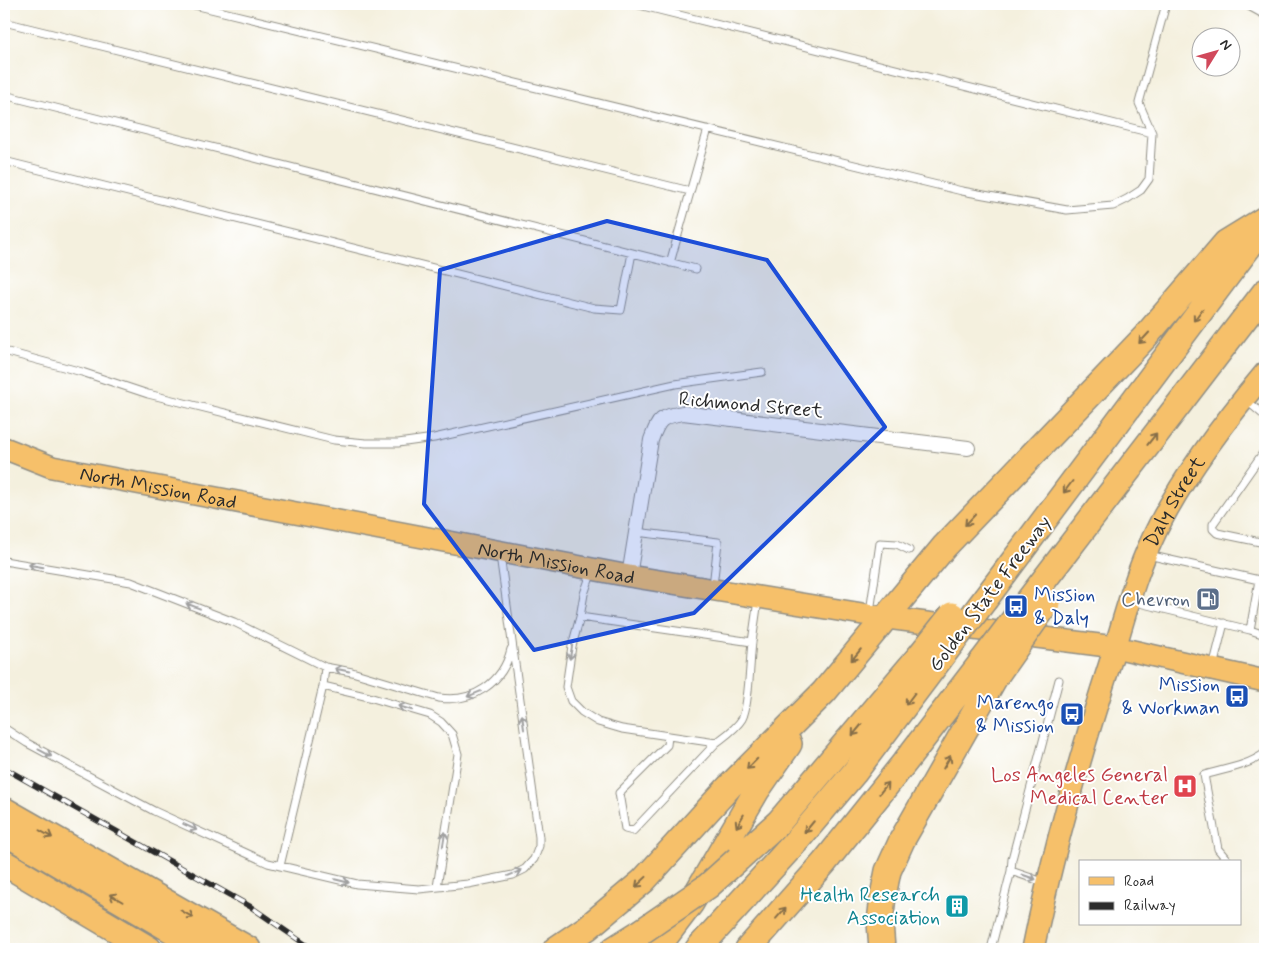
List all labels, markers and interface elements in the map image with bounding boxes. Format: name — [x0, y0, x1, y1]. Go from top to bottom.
north arrow — [1192, 28, 1242, 78]
text: N — [1216, 36, 1236, 54]
one-way arrow — [1193, 308, 1204, 321]
one-way arrow — [1138, 332, 1150, 344]
street label: Richmond Street — [678, 386, 824, 425]
one-way arrow — [1147, 433, 1158, 446]
street label: Daly Street — [1139, 451, 1212, 552]
street label: North Mission Road — [78, 461, 239, 517]
one-way arrow — [1063, 480, 1073, 494]
street label: Golden State Freeway — [923, 510, 1058, 678]
one-way arrow — [964, 513, 976, 526]
street label: North Mission Road — [476, 536, 637, 592]
one-way arrow — [28, 561, 44, 571]
place label: Mission & Daly — [1034, 582, 1095, 632]
fuel station icon: Chevron — [1195, 586, 1221, 612]
place label: Chevron — [1121, 587, 1190, 614]
bus stop icon: Mission & Daly — [1003, 593, 1029, 619]
one-way arrow — [186, 601, 201, 610]
one-way arrow — [566, 643, 576, 659]
one-way arrow — [850, 648, 861, 661]
one-way arrow — [334, 664, 350, 674]
place label: Mission & Workman — [1121, 672, 1220, 722]
bus stop icon: Mission & Workman — [1224, 683, 1250, 709]
one-way arrow — [467, 690, 482, 699]
place label: Marengo & Mission — [976, 690, 1054, 740]
one-way arrow — [904, 692, 915, 705]
bus stop icon: Marengo & Mission — [1059, 701, 1085, 727]
one-way arrow — [397, 702, 413, 712]
one-way arrow — [518, 715, 528, 731]
one-way arrow — [851, 724, 862, 737]
one-way arrow — [38, 748, 53, 758]
one-way arrow — [943, 755, 953, 769]
one-way arrow — [746, 758, 759, 770]
place label: Los Angeles General Medical Center — [991, 762, 1169, 812]
hospital icon: Los Angeles General Medical Center — [1172, 773, 1198, 799]
one-way arrow — [879, 782, 890, 795]
one-way arrow — [734, 813, 744, 827]
one-way arrow — [803, 820, 815, 833]
one-way arrow — [182, 823, 197, 833]
one-way arrow — [38, 829, 53, 839]
one-way arrow — [440, 832, 450, 848]
legend — [1079, 860, 1242, 926]
one-way arrow — [507, 868, 522, 877]
text: Road — [1124, 872, 1154, 892]
one-way arrow — [1021, 873, 1036, 882]
one-way arrow — [634, 876, 647, 888]
one-way arrow — [334, 877, 350, 886]
place label: Health Research Association — [800, 882, 940, 932]
one-way arrow — [109, 893, 124, 903]
building icon: Health Research Association — [944, 893, 970, 919]
text: Railway — [1124, 896, 1176, 916]
one-way arrow — [775, 906, 786, 919]
one-way arrow — [180, 910, 194, 920]

